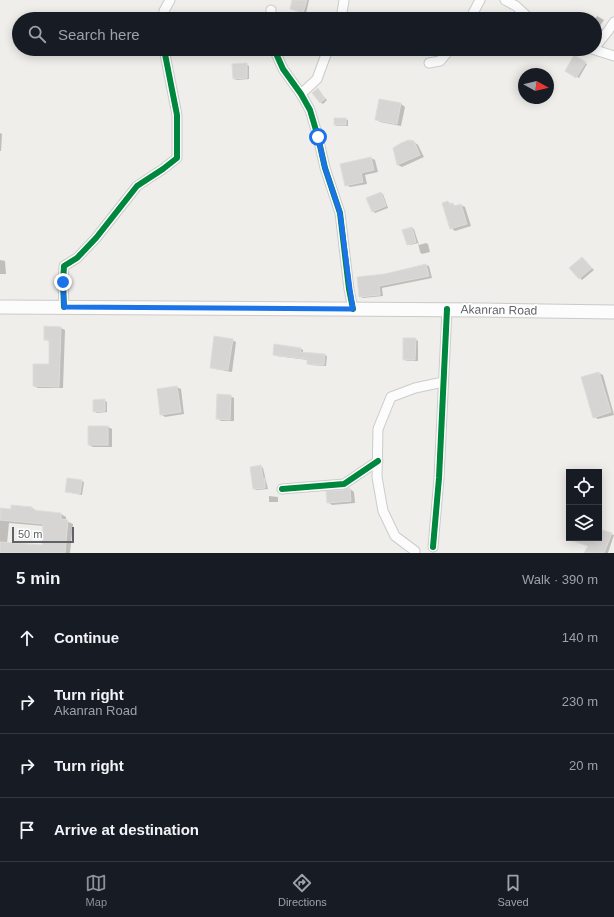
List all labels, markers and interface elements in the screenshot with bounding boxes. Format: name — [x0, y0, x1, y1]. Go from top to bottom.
search box — [12, 12, 602, 56]
icon: search — [26, 23, 48, 45]
text: Search here — [58, 26, 140, 43]
north arrow — [518, 68, 554, 104]
route start — [309, 128, 327, 146]
route end — [54, 273, 72, 291]
street label: Akanran Road — [461, 302, 537, 318]
map controls — [566, 469, 602, 541]
button: locate — [566, 469, 602, 505]
button: layers — [566, 505, 602, 541]
scale bar — [12, 525, 74, 544]
text: 50 m — [18, 528, 42, 540]
text: 5 min — [16, 569, 60, 588]
text: Walk · 390 m — [522, 572, 598, 587]
icon: ahead — [16, 627, 38, 649]
text: Continue — [54, 629, 119, 646]
text: 140 m — [562, 630, 598, 645]
text: Turn right — [54, 686, 124, 703]
icon: right — [16, 691, 38, 713]
text: 230 m — [562, 694, 598, 709]
text: Akanran Road — [54, 703, 137, 718]
icon: right — [16, 755, 38, 777]
text: Turn right — [54, 757, 124, 774]
text: 20 m — [569, 758, 598, 773]
icon: arrive — [16, 819, 38, 841]
text: Arrive at destination — [54, 821, 199, 838]
tab: Map — [85, 872, 107, 908]
tab: Directions — [278, 872, 327, 908]
tab: Saved — [497, 872, 529, 908]

